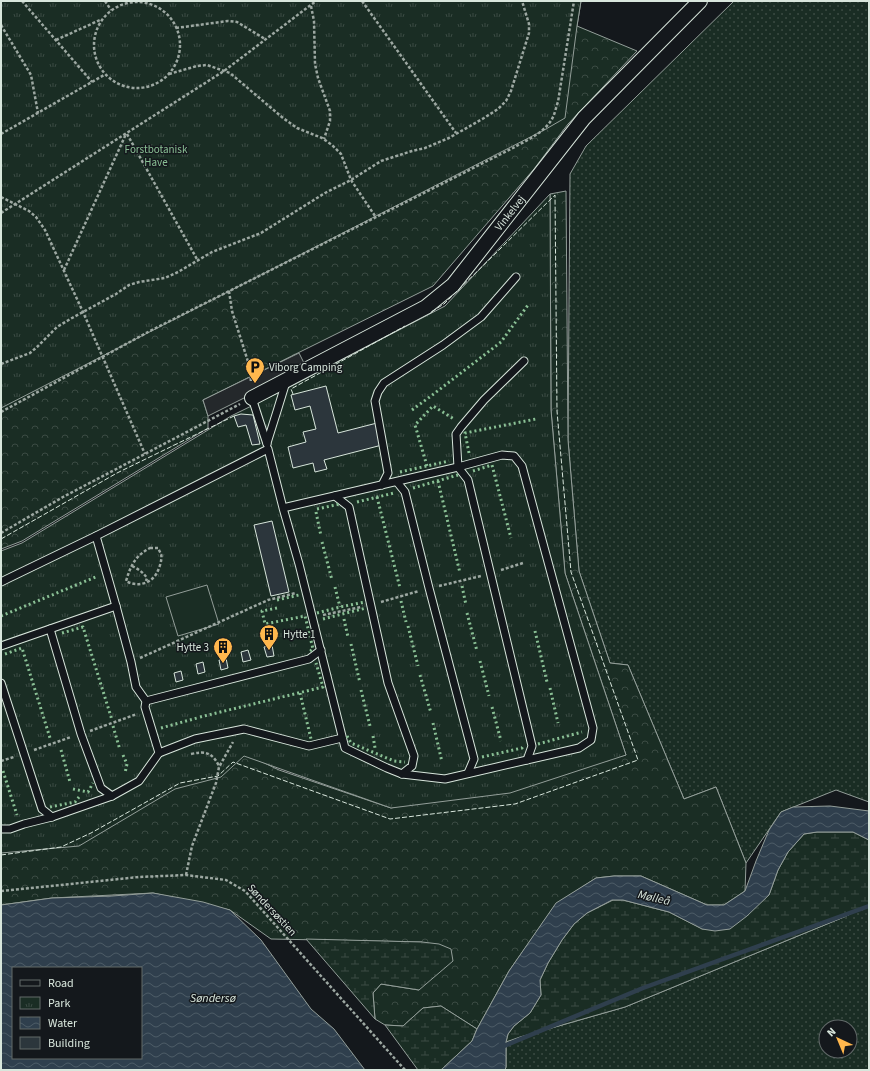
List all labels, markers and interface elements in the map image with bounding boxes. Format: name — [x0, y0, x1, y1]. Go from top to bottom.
park label: Forstbotanisk Have — [125, 142, 188, 170]
street label: Vinkelvej — [491, 192, 528, 234]
parking icon: Viborg Camping — [244, 356, 266, 384]
place label: Viborg Camping — [269, 360, 343, 375]
building icon: Hytte 1 — [258, 623, 280, 651]
place label: Hytte 1 — [283, 627, 316, 642]
building icon: Hytte 3 — [212, 636, 234, 664]
place label: Hytte 3 — [177, 640, 209, 655]
street label: Søndersøstien — [244, 881, 300, 939]
water label: Mølleå — [636, 886, 672, 910]
legend — [12, 967, 142, 1059]
text: Road — [48, 975, 74, 992]
water label: Søndersø — [190, 990, 237, 1007]
text: Park — [48, 995, 70, 1012]
text: Water — [48, 1015, 78, 1032]
north arrow — [818, 1019, 858, 1059]
text: N — [824, 1024, 839, 1040]
text: Building — [48, 1035, 90, 1052]

